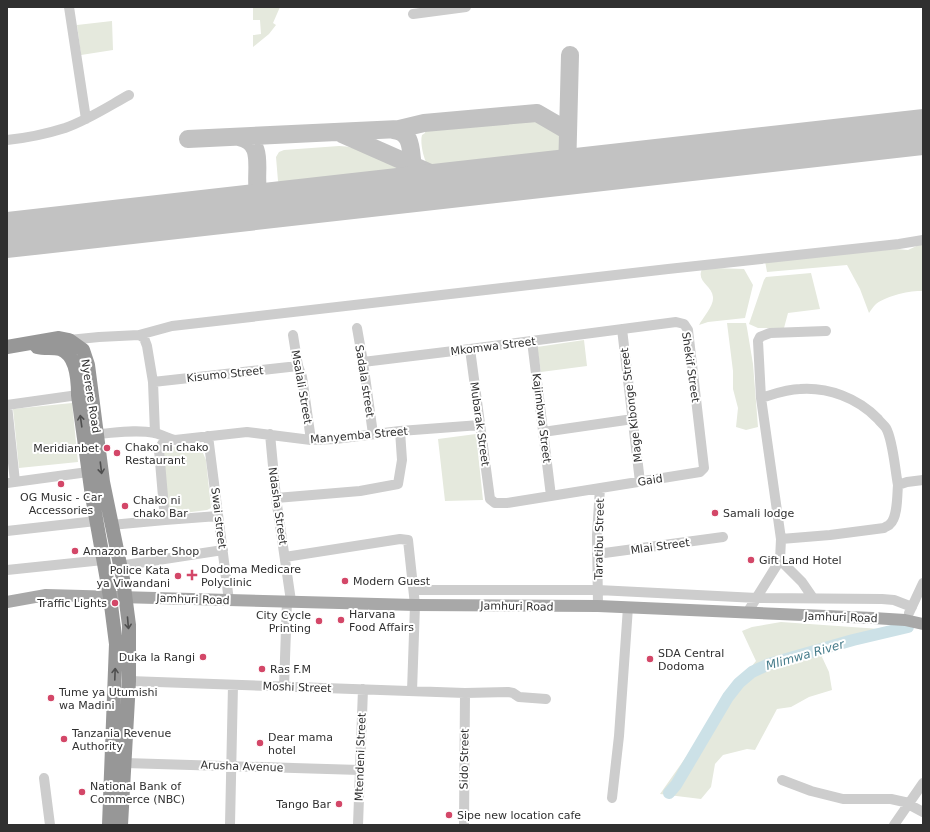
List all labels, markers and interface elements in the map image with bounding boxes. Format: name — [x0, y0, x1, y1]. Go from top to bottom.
street label: Shekif Street — [679, 331, 702, 404]
street label: Mkomwa Street — [450, 335, 537, 358]
street label: Sadala street — [352, 344, 377, 419]
street label: Mage Kibonge Street — [618, 346, 645, 463]
street label: Msalali Street — [289, 349, 315, 426]
street label: Nyerere Road — [78, 358, 103, 434]
street label: Kisumo Street — [186, 364, 265, 385]
street label: Kajimbwa Street — [530, 372, 554, 464]
street label: Mubarak Street — [467, 381, 492, 468]
one-way arrow — [77, 415, 85, 428]
street label: Manyemba Street — [310, 425, 409, 446]
place label: Chako ni chako Restaurant — [125, 441, 209, 467]
place label: Meridianbet — [33, 442, 100, 455]
marker: Meridianbet — [102, 443, 112, 453]
marker: Chako ni chako Restaurant — [112, 448, 122, 458]
one-way arrow — [97, 461, 105, 474]
street label: Ndasha Street — [266, 466, 289, 546]
street label: Gaid — [637, 472, 664, 489]
marker: OG Music - Car Accessories — [56, 479, 66, 489]
street label: Swai street — [208, 487, 229, 550]
place label: OG Music - Car Accessories — [20, 491, 102, 517]
place label: Chako ni chako Bar — [133, 494, 188, 520]
street label: Taratibu Street — [592, 498, 607, 581]
marker: Chako ni chako Bar — [120, 501, 130, 511]
place label: Samali lodge — [723, 507, 795, 520]
marker: Samali lodge — [710, 508, 720, 518]
street label: Mlai Street — [630, 536, 691, 557]
place label: Amazon Barber Shop — [83, 545, 199, 558]
marker: Amazon Barber Shop — [70, 546, 80, 556]
place label: Gift Land Hotel — [759, 554, 842, 567]
marker: Gift Land Hotel — [746, 555, 756, 565]
place label: Dodoma Medicare Polyclinic — [201, 563, 301, 589]
place label: Police Kata ya Viwandani — [96, 564, 170, 590]
marker: Dodoma Medicare Polyclinic — [186, 569, 198, 581]
marker: Police Kata ya Viwandani — [173, 571, 183, 581]
place label: Modern Guest — [353, 575, 431, 588]
marker: Modern Guest — [340, 576, 350, 586]
street label: Jamhuri Road — [155, 592, 230, 607]
place label: Traffic Lights — [36, 597, 107, 610]
marker: Traffic Lights — [110, 598, 120, 608]
street label: Jamhuri Road — [479, 599, 554, 614]
place label: Harvana Food Affairs — [349, 608, 414, 634]
place label: City Cycle Printing — [256, 609, 311, 635]
street label: Jamhuri Road — [803, 610, 878, 625]
marker: Harvana Food Affairs — [336, 615, 346, 625]
one-way arrow — [125, 616, 132, 629]
marker: City Cycle Printing — [314, 616, 324, 626]
water label: Mlimwa River — [764, 637, 847, 673]
place label: SDA Central Dodoma — [658, 647, 724, 673]
place label: Duka la Rangi — [119, 651, 195, 664]
marker: Duka la Rangi — [198, 652, 208, 662]
marker: SDA Central Dodoma — [645, 654, 655, 664]
place label: Ras F.M — [270, 663, 311, 676]
marker: Ras F.M — [257, 664, 267, 674]
one-way arrow — [112, 668, 119, 681]
street label: Moshi Street — [262, 680, 332, 695]
place label: Tume ya Utumishi wa Madini — [58, 686, 158, 712]
marker: Tume ya Utumishi wa Madini — [46, 693, 56, 703]
street label: Mtendeni Street — [352, 712, 369, 801]
place label: Tanzania Revenue Authority — [71, 727, 172, 753]
street label: Sido Street — [457, 728, 472, 789]
place label: Dear mama hotel — [268, 731, 333, 757]
marker: Tanzania Revenue Authority — [59, 734, 69, 744]
marker: Dear mama hotel — [255, 738, 265, 748]
street label: Arusha Avenue — [200, 759, 284, 774]
place label: National Bank of Commerce (NBC) — [90, 780, 185, 806]
marker: National Bank of Commerce (NBC) — [77, 787, 87, 797]
place label: Tango Bar — [275, 798, 331, 811]
marker: Tango Bar — [334, 799, 344, 809]
place label: Sipe new location cafe — [457, 809, 581, 822]
marker: Sipe new location cafe — [444, 810, 454, 820]

